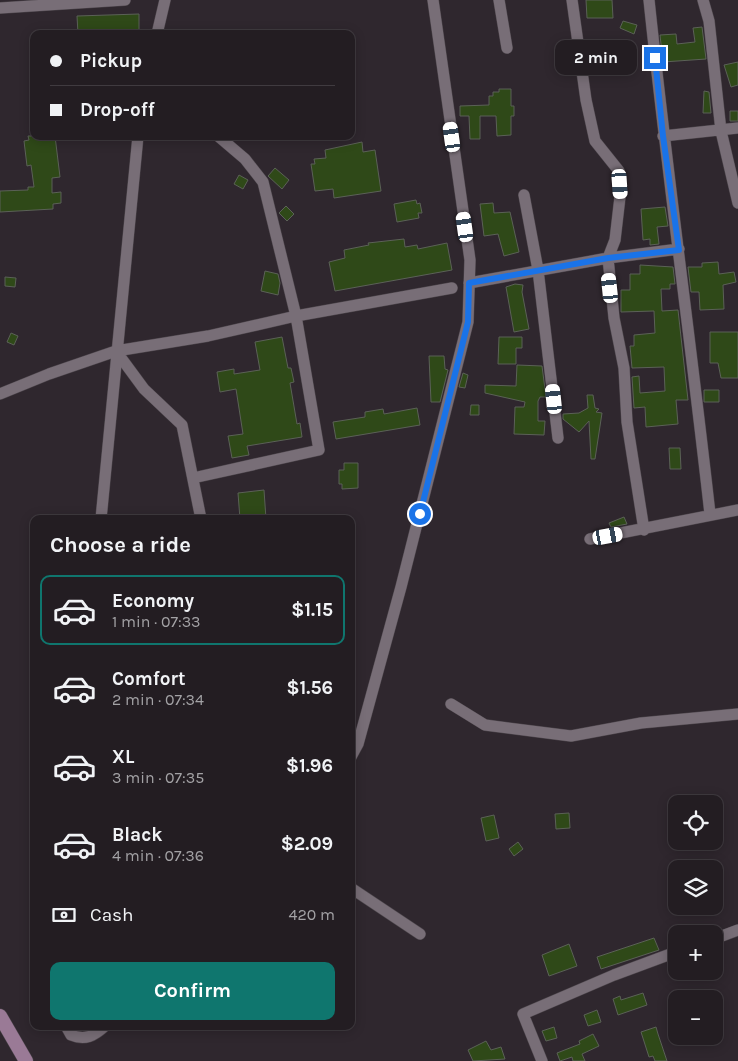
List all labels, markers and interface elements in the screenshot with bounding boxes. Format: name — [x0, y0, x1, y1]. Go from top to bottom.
callout: 2 min — [555, 40, 638, 76]
route end — [644, 47, 666, 69]
text: 2 min — [574, 48, 618, 67]
text: Pickup — [80, 50, 142, 72]
text: Drop-off — [80, 99, 155, 121]
car — [442, 121, 461, 153]
car — [611, 169, 628, 199]
car — [455, 211, 474, 243]
car — [600, 272, 619, 304]
car — [544, 383, 563, 415]
route start — [409, 503, 431, 525]
car — [591, 526, 624, 546]
text: Choose a ride — [50, 532, 191, 558]
icon: car — [52, 588, 97, 633]
text: Economy — [112, 590, 194, 612]
text: $1.15 — [291, 599, 333, 621]
text: 1 min · 07:33 — [112, 612, 201, 631]
icon: car — [52, 666, 97, 711]
text: Comfort — [112, 668, 186, 690]
text: $1.56 — [286, 677, 333, 699]
text: 2 min · 07:34 — [112, 690, 204, 709]
icon: car — [52, 744, 97, 789]
text: XL — [112, 746, 134, 768]
text: $1.96 — [286, 755, 333, 777]
text: 3 min · 07:35 — [112, 768, 204, 787]
map controls — [668, 795, 723, 1045]
button: locate — [668, 795, 723, 850]
icon: car — [52, 822, 97, 867]
text: Black — [112, 824, 163, 846]
text: $2.09 — [281, 833, 333, 855]
text: 4 min · 07:36 — [112, 846, 204, 865]
button: layers — [668, 860, 723, 915]
icon: cash — [50, 901, 78, 929]
text: Cash — [90, 904, 134, 926]
text: 420 m — [289, 905, 335, 924]
button: + — [668, 925, 723, 980]
button: Confirm — [50, 962, 335, 1020]
button: − — [668, 990, 723, 1045]

